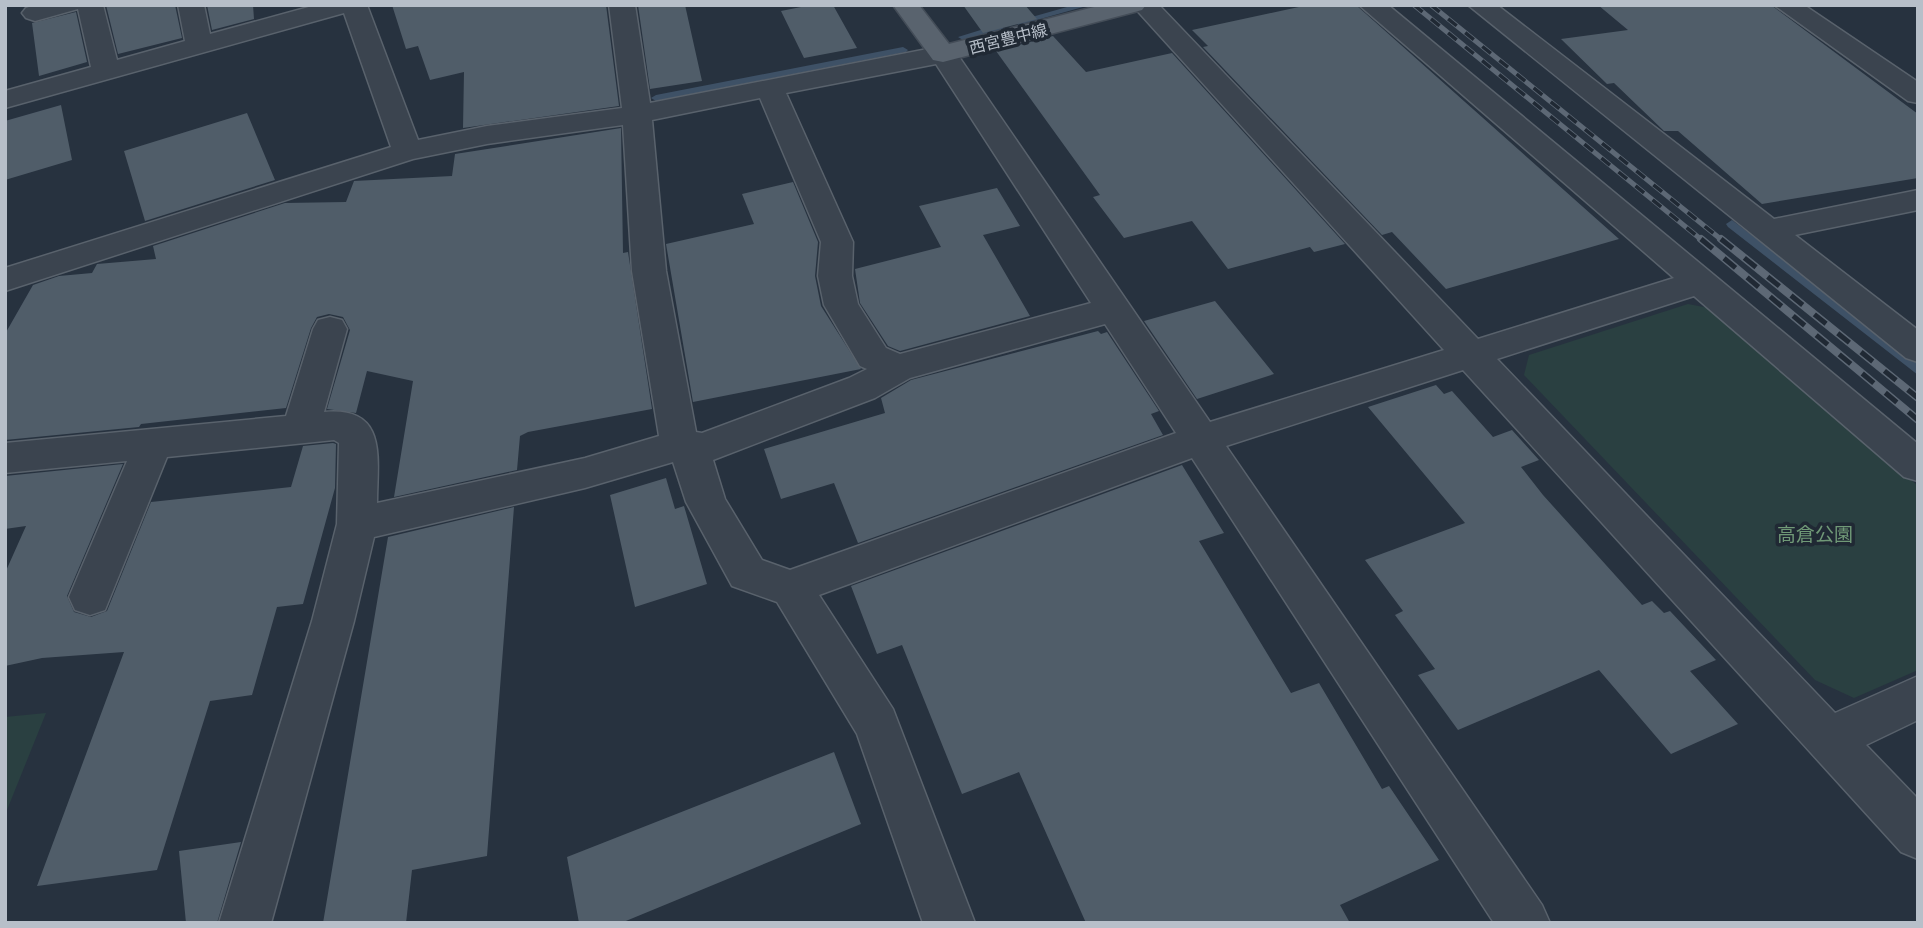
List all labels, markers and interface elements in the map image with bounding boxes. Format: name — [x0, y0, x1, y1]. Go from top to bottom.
street label: 西宮豊中線 — [967, 19, 1049, 57]
park label: 高倉公園 — [1777, 522, 1853, 545]

